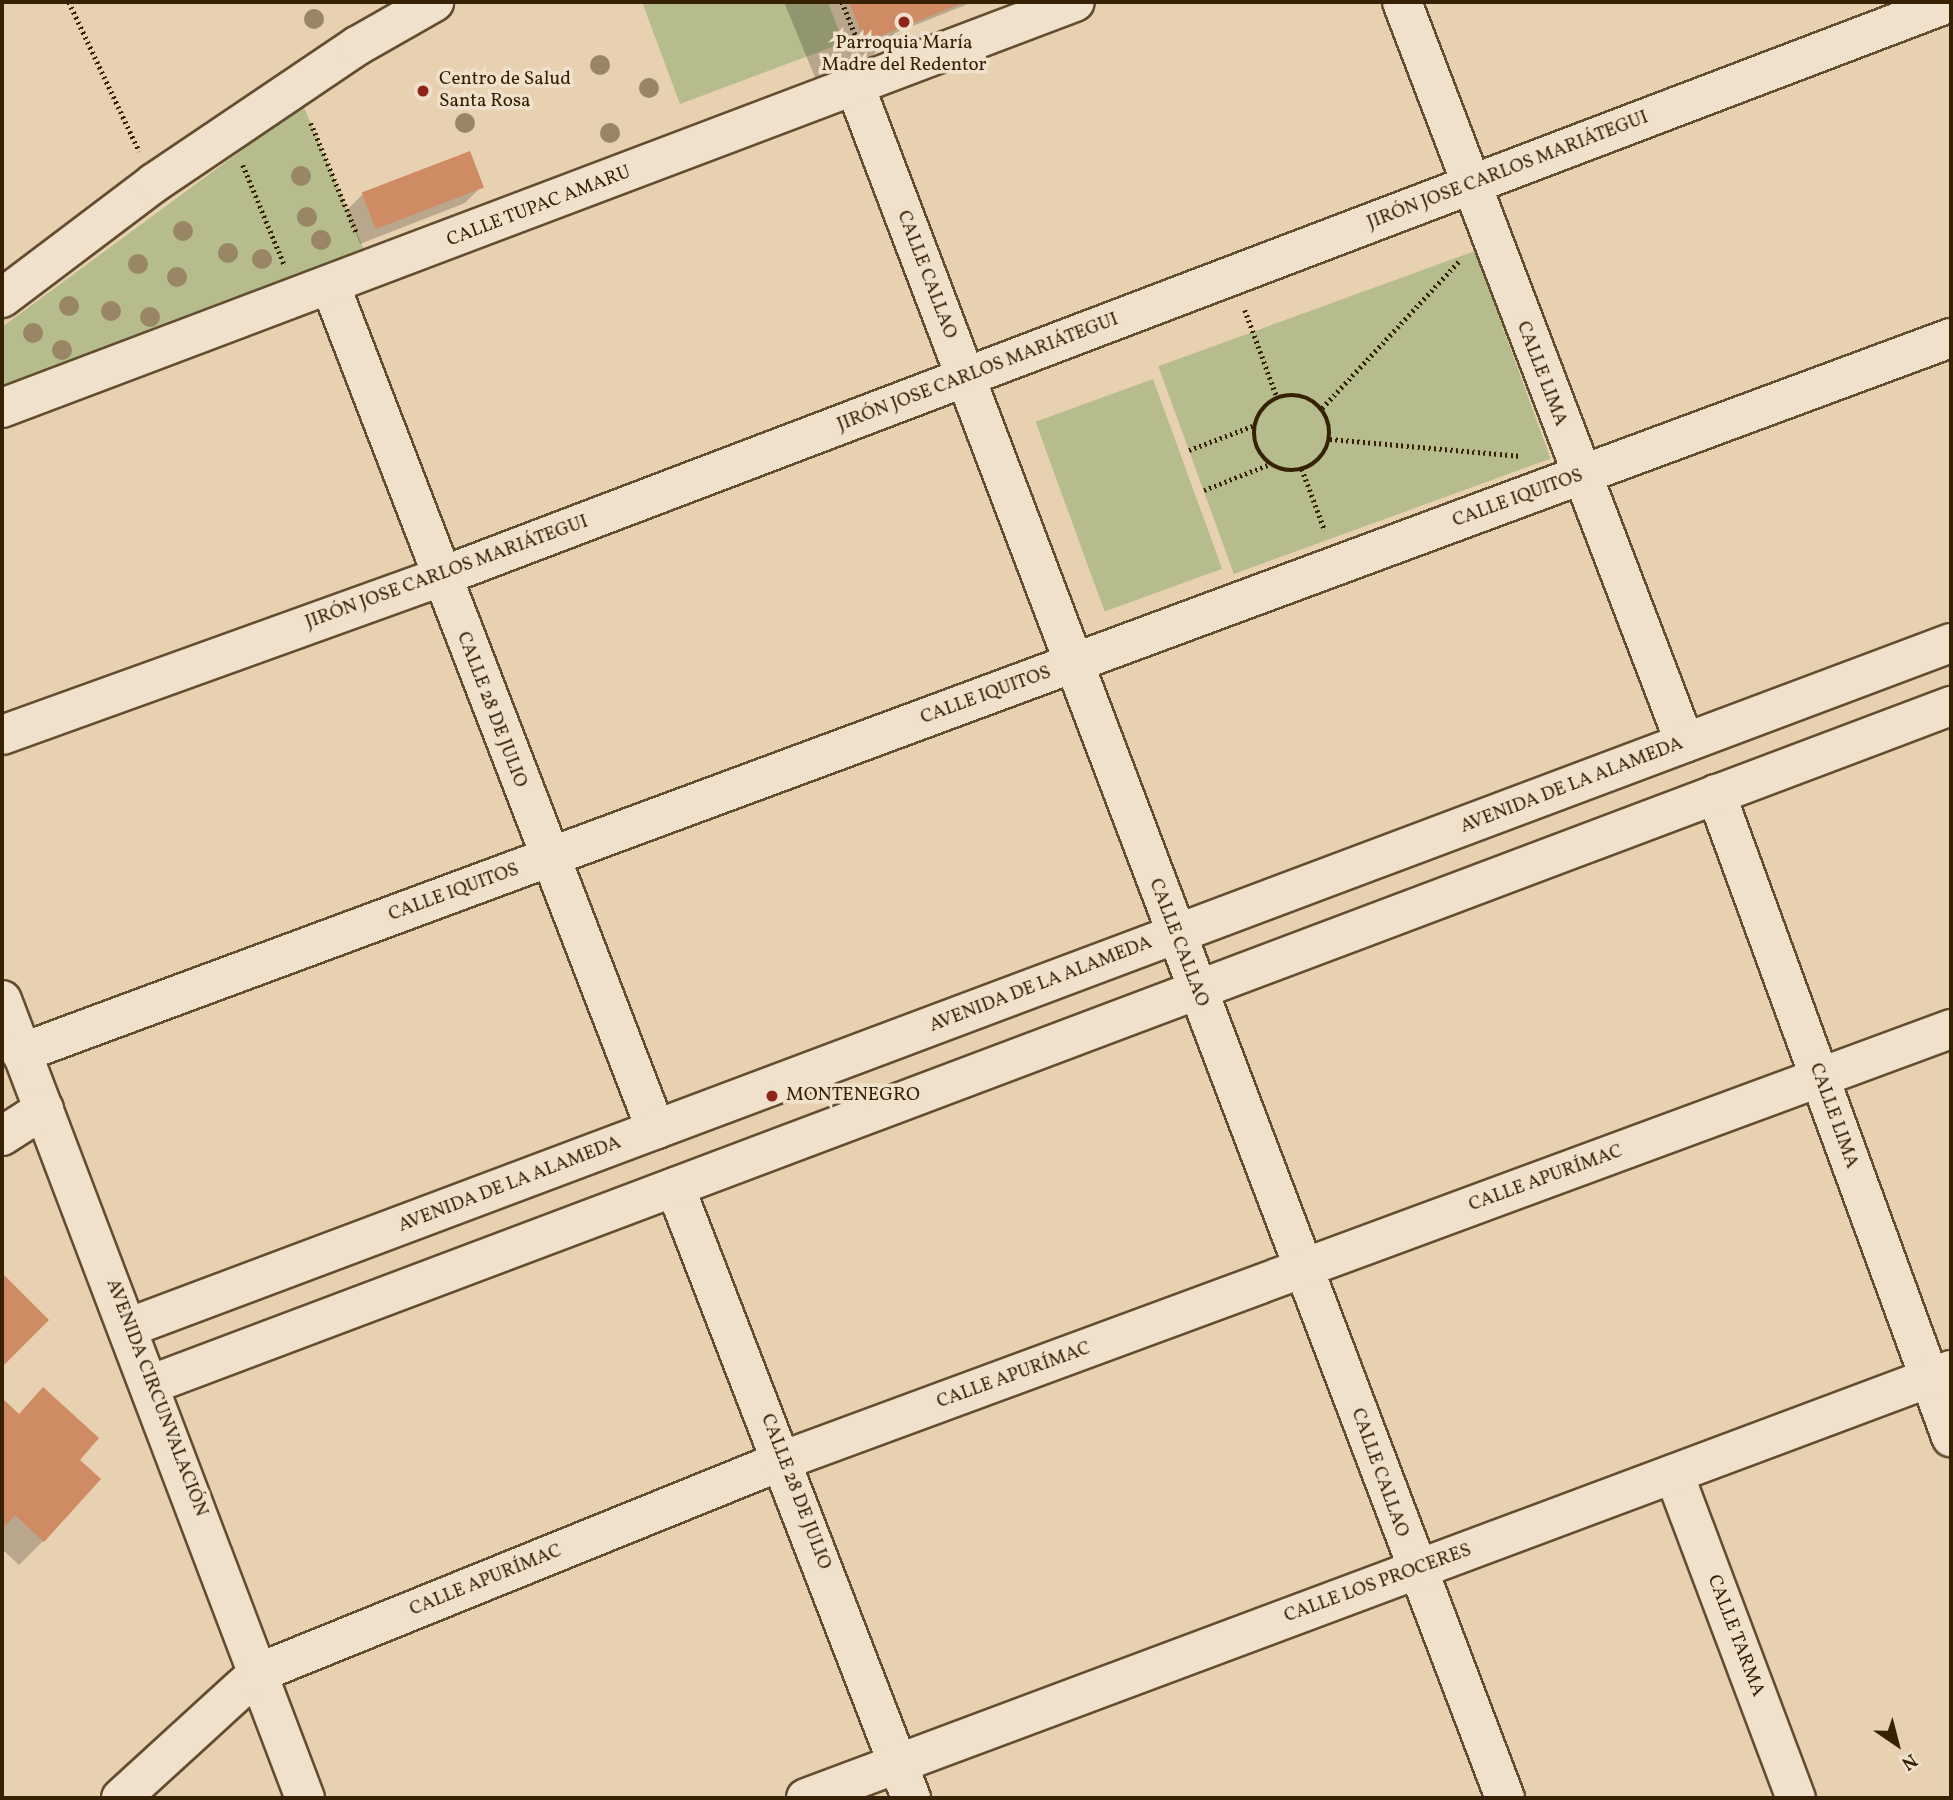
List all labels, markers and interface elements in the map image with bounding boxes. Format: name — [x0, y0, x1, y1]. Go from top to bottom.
marker: Parroquia María Madre del Redentor — [896, 14, 912, 30]
place label: Parroquia María Madre del Redentor — [821, 33, 987, 77]
place label: Centro de Salud Santa Rosa — [439, 69, 571, 113]
marker: Centro de Salud Santa Rosa — [413, 81, 433, 101]
street label: JIRÓN JOSE CARLOS MARIÁTEGUI — [1364, 107, 1652, 235]
street label: CALLE TUPAC AMARU — [444, 161, 634, 253]
street label: CALLE CALLAO — [891, 208, 961, 342]
street label: JIRÓN JOSE CARLOS MARIÁTEGUI — [834, 309, 1122, 437]
street label: CALLE LIMA — [1511, 318, 1571, 430]
street label: CALLE IQUITOS — [1450, 465, 1586, 533]
street label: JIRÓN JOSE CARLOS MARIÁTEGUI — [303, 511, 591, 635]
street label: CALLE 28 DE JULIO — [451, 629, 531, 791]
street label: CALLE IQUITOS — [918, 662, 1054, 730]
street label: AVENIDA DE LA ALAMEDA — [1457, 733, 1687, 839]
street label: CALLE IQUITOS — [386, 859, 522, 927]
street label: CALLE CALLAO — [1143, 876, 1213, 1010]
street label: AVENIDA DE LA ALAMEDA — [926, 932, 1156, 1038]
street label: CALLE LIMA — [1803, 1060, 1863, 1172]
place label: MONTENEGRO — [786, 1085, 920, 1107]
marker: MONTENEGRO — [764, 1088, 780, 1104]
street label: AVENIDA DE LA ALAMEDA — [395, 1132, 625, 1238]
street label: CALLE APURÍMAC — [1466, 1141, 1626, 1217]
street label: AVENIDA CIRCUNVALACIÓN — [100, 1276, 212, 1520]
street label: CALLE APURÍMAC — [934, 1338, 1094, 1414]
street label: CALLE CALLAO — [1345, 1405, 1413, 1541]
street label: CALLE 28 DE JULIO — [755, 1411, 835, 1573]
street label: CALLE APURÍMAC — [407, 1540, 565, 1622]
street label: CALLE LOS PROCERES — [1281, 1540, 1475, 1628]
street label: CALLE TARMA — [1701, 1572, 1769, 1700]
north arrow — [1862, 1709, 1932, 1779]
text: N — [1896, 1747, 1922, 1776]

